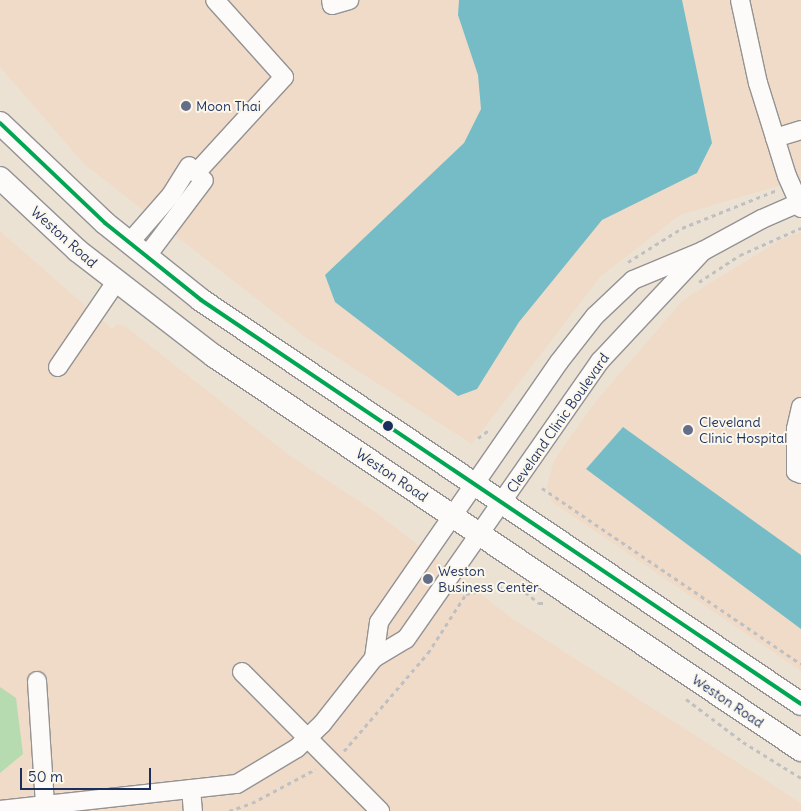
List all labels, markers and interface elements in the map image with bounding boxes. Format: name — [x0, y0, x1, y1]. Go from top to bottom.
place label: Moon Thai — [196, 98, 261, 114]
marker: Moon Thai — [180, 100, 192, 112]
street label: Weston Road — [28, 203, 100, 271]
street label: Cleveland Clinic Boulevard — [503, 350, 613, 496]
place label: Cleveland Clinic Hospital — [699, 414, 787, 447]
unlabelled marker — [383, 421, 393, 431]
marker: Cleveland Clinic Hospital — [681, 423, 695, 437]
street label: Weston Road — [353, 445, 431, 505]
place label: Weston Business Center — [438, 563, 539, 596]
marker: Weston Business Center — [422, 573, 434, 585]
street label: Weston Road — [689, 671, 767, 731]
scale bar — [22, 758, 154, 790]
text: 50 m — [28, 767, 63, 786]

